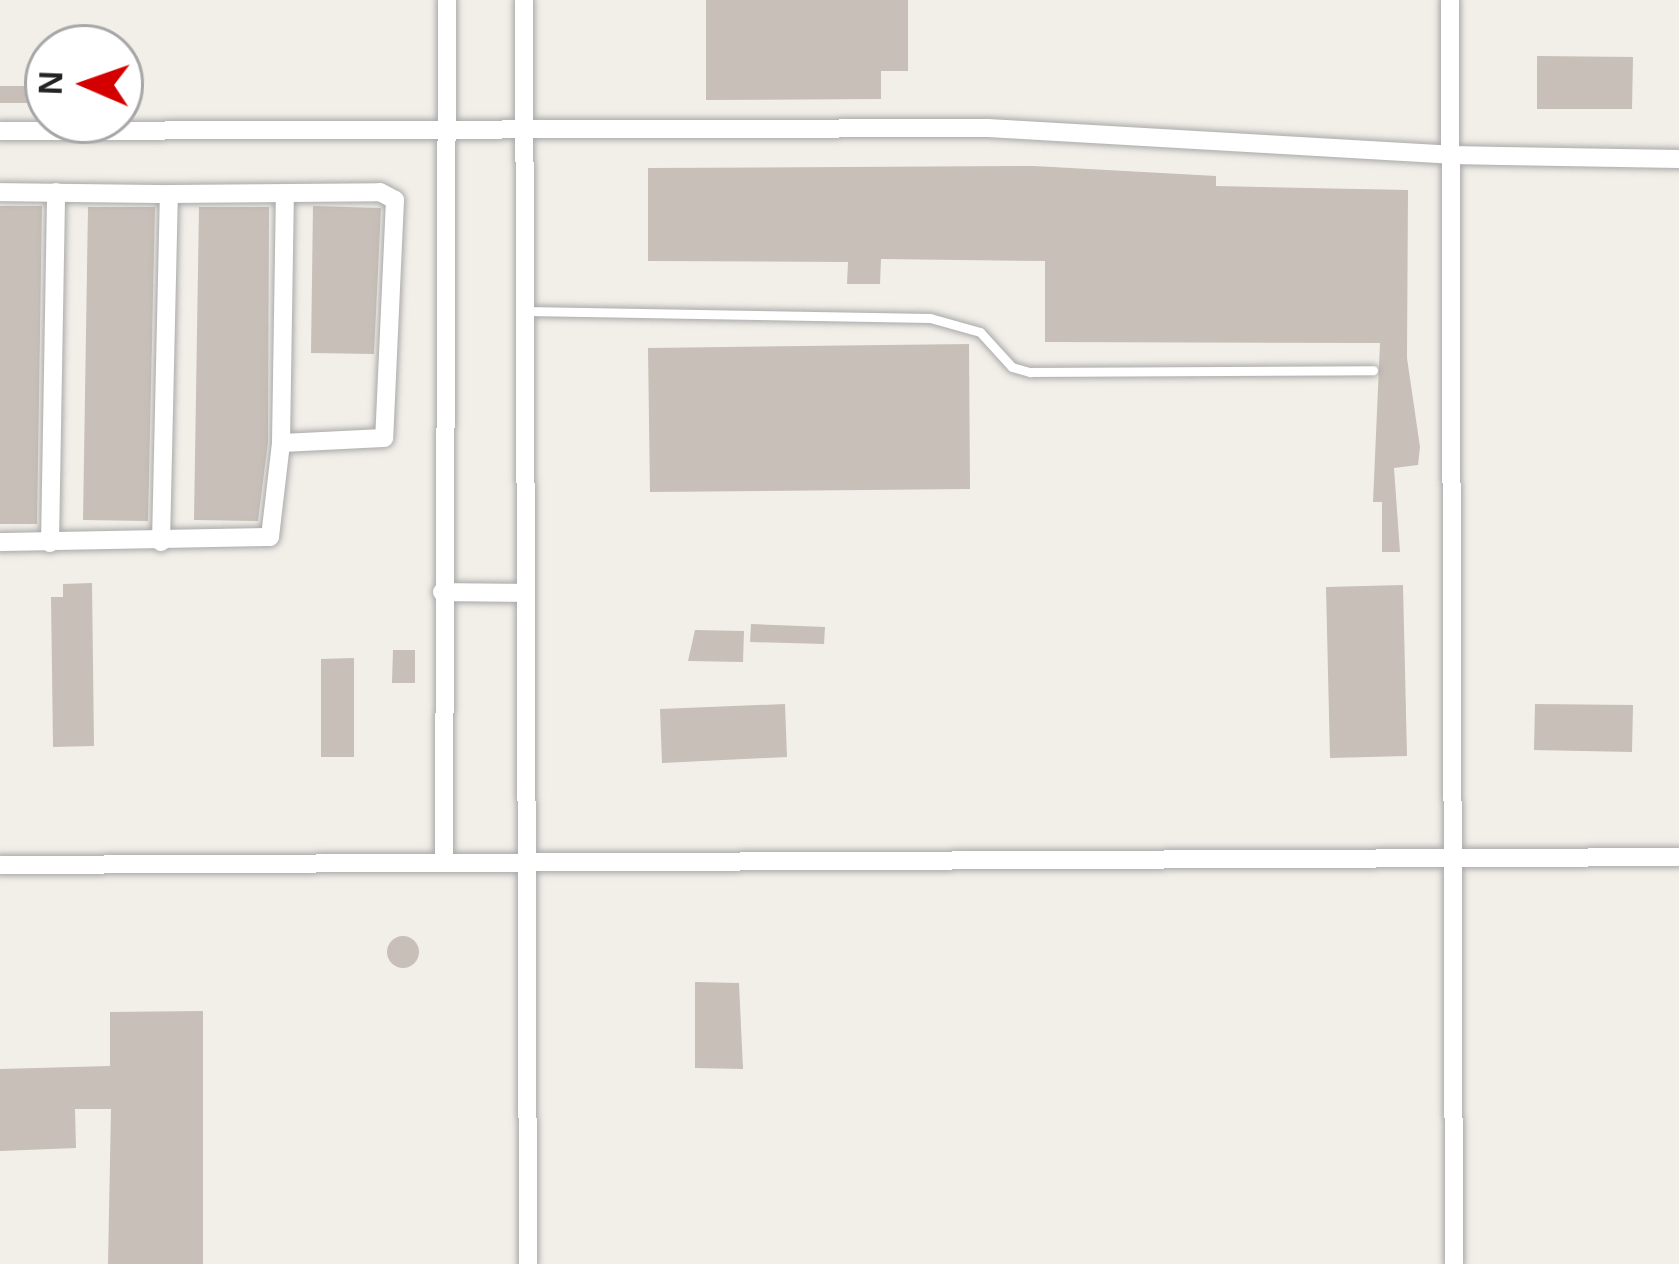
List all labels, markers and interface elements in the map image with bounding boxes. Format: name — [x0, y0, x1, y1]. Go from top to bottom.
north arrow — [24, 24, 144, 144]
text: N — [32, 70, 69, 95]

